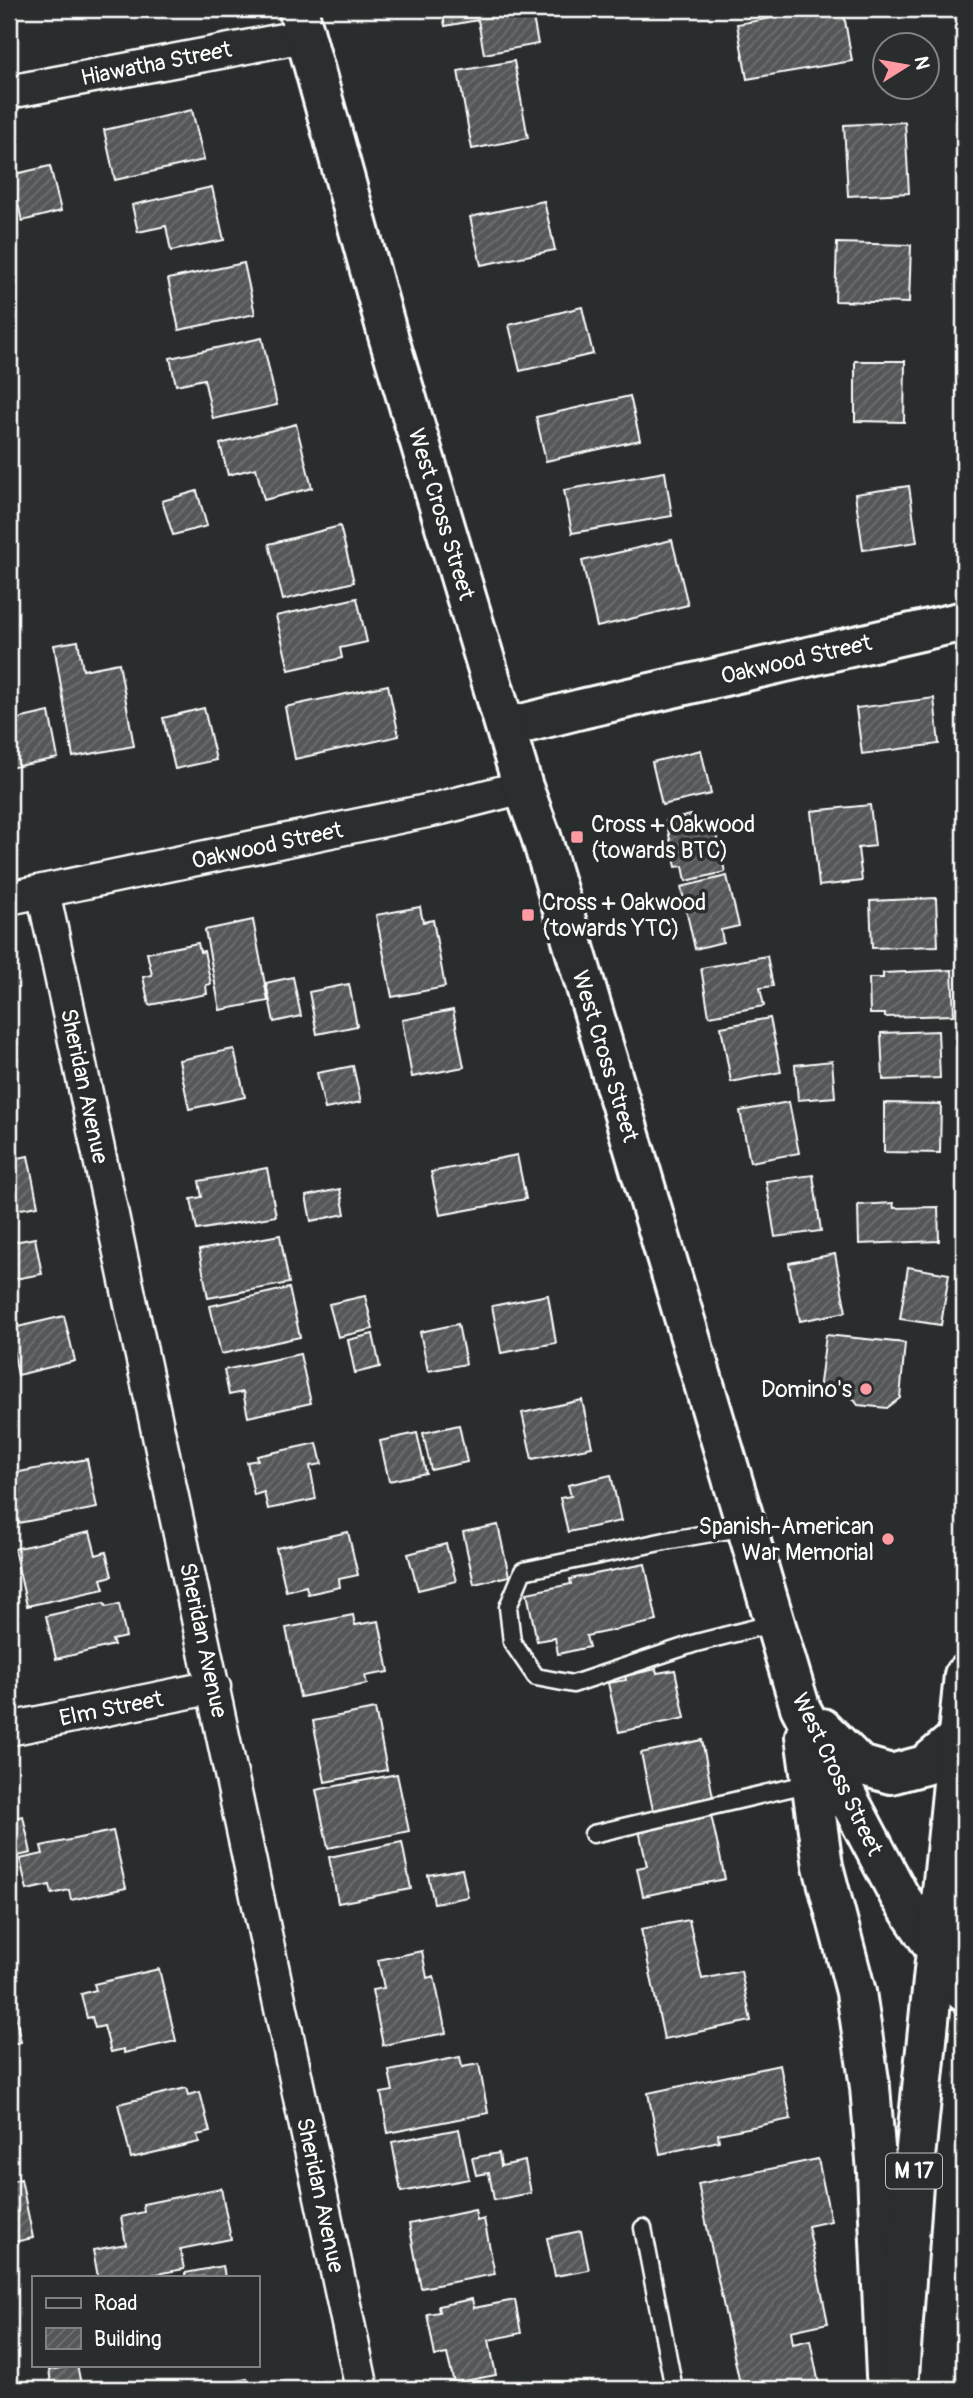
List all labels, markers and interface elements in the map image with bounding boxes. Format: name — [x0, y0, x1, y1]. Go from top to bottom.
north arrow — [872, 32, 942, 102]
street label: Hiawatha Street — [78, 35, 235, 92]
text: N — [909, 54, 935, 72]
street label: West Cross Street — [402, 425, 482, 604]
street label: Oakwood Street — [718, 628, 875, 691]
place label: Cross + Oakwood (towards BTC) — [591, 810, 755, 865]
street label: Oakwood Street — [189, 815, 346, 876]
marker: Cross + Oakwood (towards BTC) — [569, 829, 585, 845]
place label: Cross + Oakwood (towards YTC) — [542, 888, 706, 943]
marker: Cross + Oakwood (towards YTC) — [520, 907, 536, 923]
street label: West Cross Street — [566, 967, 646, 1146]
street label: Sheridan Avenue — [54, 1006, 115, 1167]
place label: Domino's — [761, 1375, 852, 1404]
marker: Domino's — [858, 1381, 874, 1397]
place label: Spanish-American War Memorial — [699, 1512, 874, 1567]
marker: Spanish-American War Memorial — [880, 1531, 896, 1547]
street label: Sheridan Avenue — [173, 1560, 234, 1721]
street label: Elm Street — [57, 1684, 166, 1733]
street label: West Cross Street — [786, 1688, 890, 1861]
street label: Sheridan Avenue — [290, 2115, 351, 2276]
road number: M 17 — [886, 2154, 942, 2188]
legend — [32, 2276, 259, 2366]
text: Road — [94, 2290, 138, 2317]
text: Building — [94, 2326, 161, 2353]

